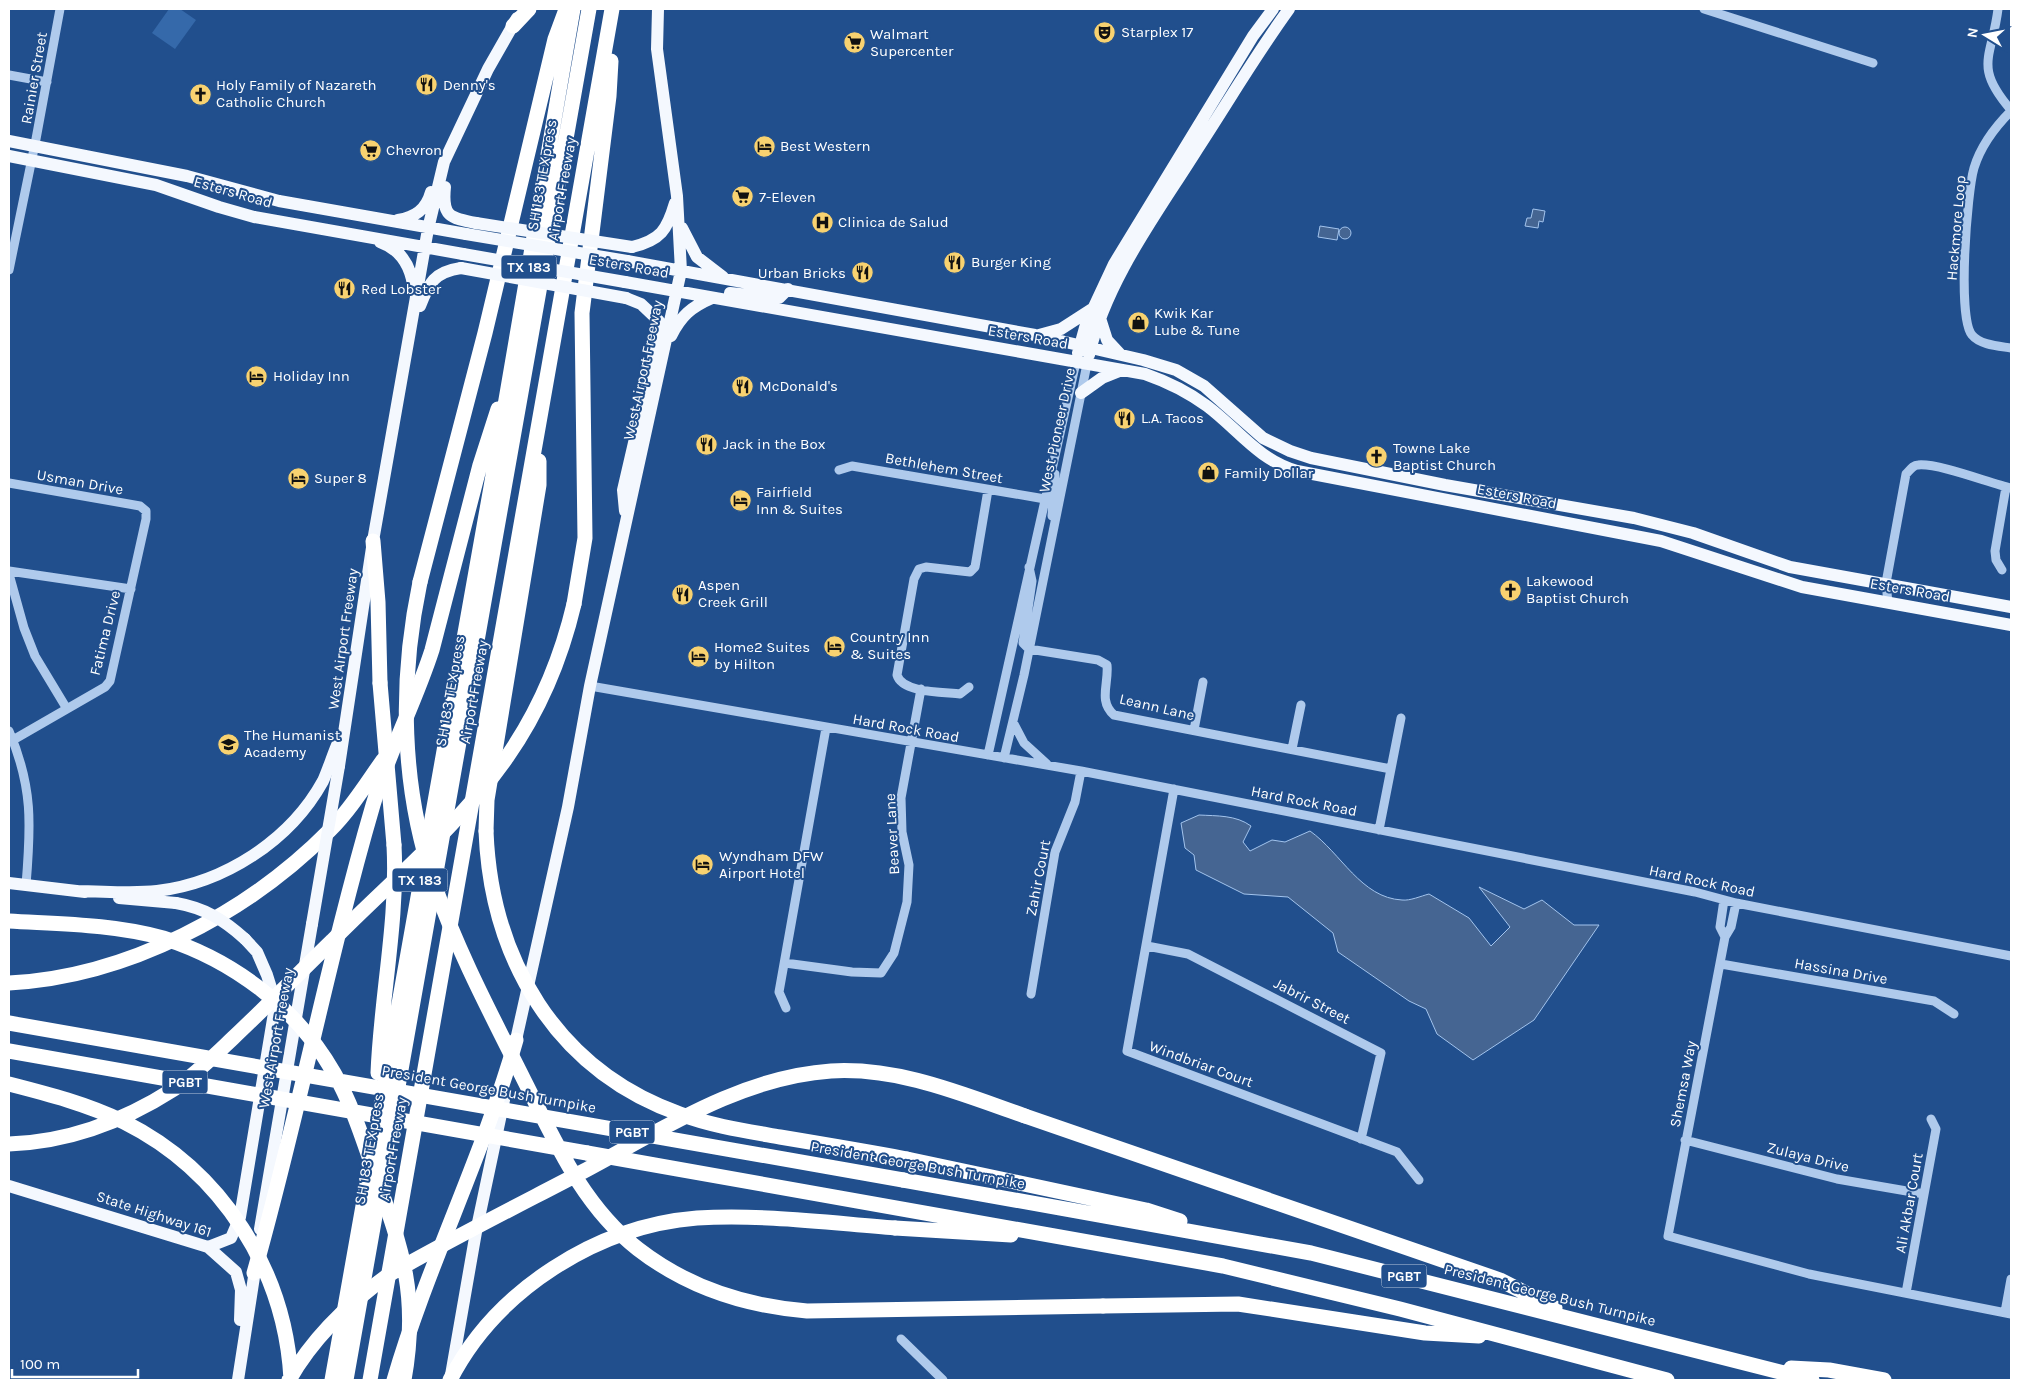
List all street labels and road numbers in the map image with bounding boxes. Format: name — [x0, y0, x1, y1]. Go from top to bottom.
street label: Rainier Street — [17, 30, 51, 126]
street label: SH 183 TEXpress — [523, 118, 561, 232]
street label: Airport Freeway — [544, 136, 580, 242]
street label: Esters Road — [192, 172, 274, 212]
street label: Hackmore Loop — [1942, 175, 1970, 281]
street label: Esters Road — [588, 250, 670, 282]
road number: TX 183 — [502, 256, 556, 278]
street label: West Airport Freeway — [619, 298, 667, 442]
street label: Esters Road — [987, 321, 1069, 353]
street label: West Pioneer Drive — [1035, 366, 1079, 494]
street label: Bethlehem Street — [884, 449, 1005, 487]
street label: Usman Drive — [35, 466, 125, 498]
street label: Esters Road — [1475, 479, 1559, 513]
street label: West Airport Freeway — [324, 567, 362, 711]
street label: Esters Road — [1869, 574, 1951, 606]
street label: Fatima Drive — [86, 589, 124, 677]
street label: SH 183 TEXpress — [431, 634, 469, 748]
street label: Airport Freeway — [456, 639, 492, 745]
street label: Leann Lane — [1118, 690, 1196, 724]
street label: Hard Rock Road — [851, 710, 961, 746]
street label: Hard Rock Road — [1249, 782, 1359, 820]
street label: Beaver Lane — [881, 793, 903, 875]
street label: Zahir Court — [1022, 838, 1054, 918]
street label: Hard Rock Road — [1647, 861, 1757, 901]
road number: TX 183 — [392, 868, 448, 892]
street label: Hassina Drive — [1793, 954, 1889, 988]
street label: West Airport Freeway — [255, 966, 297, 1110]
street label: Jabrir Street — [1271, 974, 1353, 1028]
street label: Windbriar Court — [1147, 1037, 1256, 1091]
street label: Shemsa Way — [1666, 1039, 1700, 1129]
street label: President George Bush Turnpike — [380, 1061, 598, 1117]
road number: PGBT — [162, 1070, 208, 1094]
street label: SH 183 TEXpress — [350, 1092, 388, 1206]
street label: Airport Freeway — [375, 1096, 411, 1202]
road number: PGBT — [610, 1120, 654, 1144]
street label: President George Bush Turnpike — [809, 1137, 1027, 1193]
street label: Zulaya Drive — [1765, 1138, 1851, 1176]
street label: Ali Akbar Court — [1891, 1151, 1927, 1255]
street label: State Highway 161 — [94, 1187, 214, 1241]
street label: President George Bush Turnpike — [1442, 1260, 1658, 1330]
road number: PGBT — [1382, 1264, 1426, 1288]

